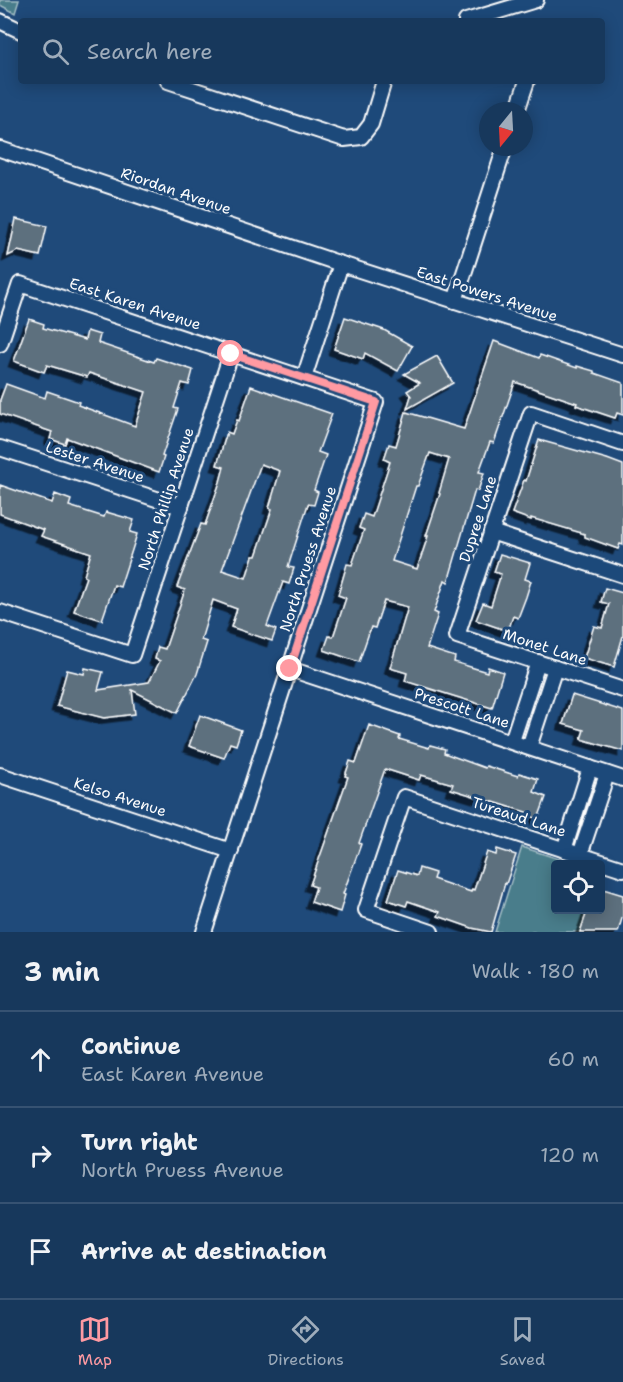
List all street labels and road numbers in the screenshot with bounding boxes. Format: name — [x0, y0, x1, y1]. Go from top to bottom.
street label: Riordan Avenue — [118, 163, 234, 219]
street label: East Powers Avenue — [414, 262, 560, 326]
street label: East Karen Avenue — [67, 273, 203, 335]
street label: North Phillip Avenue — [133, 425, 199, 573]
street label: Lester Avenue — [43, 437, 147, 487]
street label: Dupree Lane — [455, 473, 501, 565]
street label: North Pruess Avenue — [275, 484, 341, 634]
street label: Monet Lane — [500, 624, 590, 670]
street label: Prescott Lane — [412, 683, 512, 733]
street label: Kelso Avenue — [71, 773, 169, 821]
street label: Tureaud Lane — [469, 792, 569, 842]

